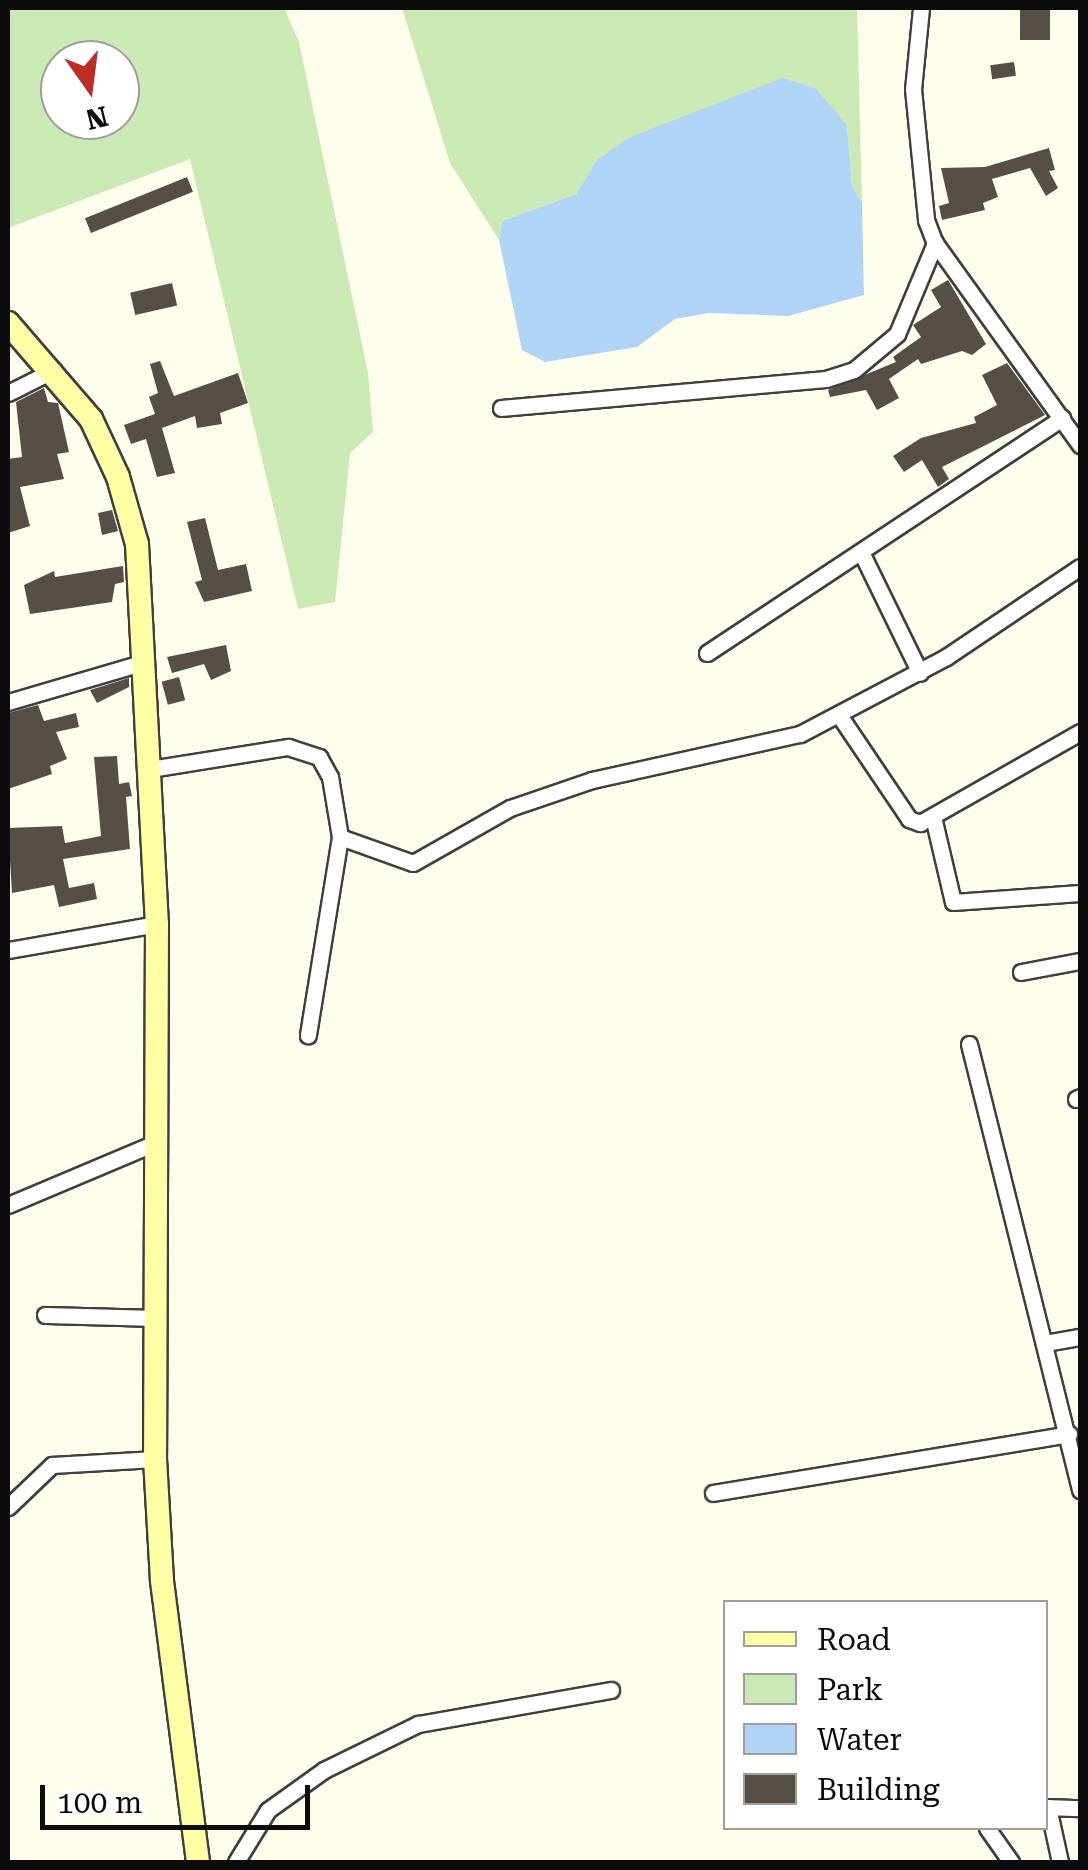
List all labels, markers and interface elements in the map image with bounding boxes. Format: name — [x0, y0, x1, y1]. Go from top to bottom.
north arrow — [40, 40, 140, 140]
text: N — [82, 99, 111, 136]
legend — [723, 1600, 1048, 1830]
text: Road — [817, 1622, 891, 1657]
text: Park — [817, 1672, 883, 1707]
text: Water — [817, 1722, 902, 1757]
scale bar — [45, 1765, 315, 1827]
text: Building — [817, 1772, 940, 1807]
text: 100 m — [57, 1785, 142, 1820]

